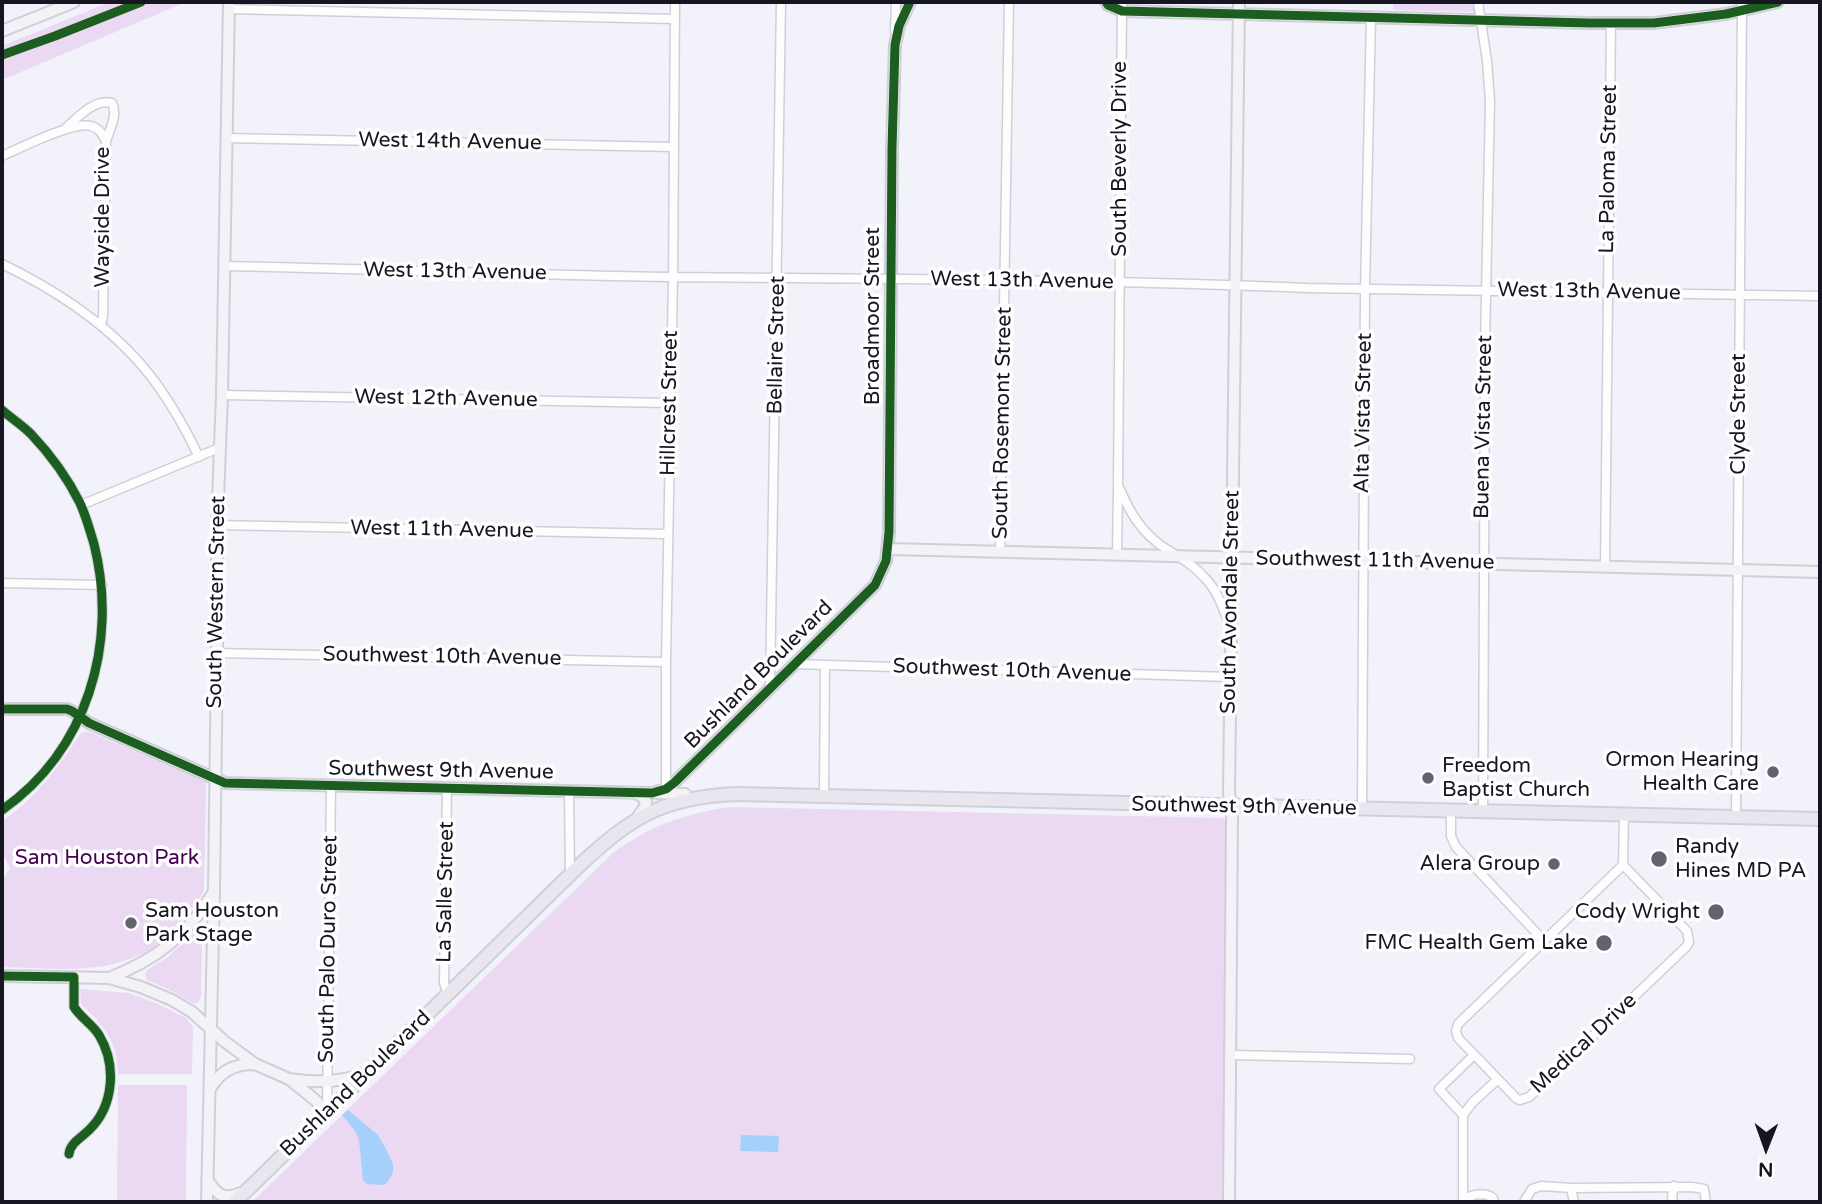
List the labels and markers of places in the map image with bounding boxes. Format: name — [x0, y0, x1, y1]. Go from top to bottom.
place label: Ormon Hearing Health Care — [1605, 747, 1759, 797]
place label: Freedom Baptist Church — [1442, 753, 1590, 803]
marker: Ormon Hearing Health Care — [1765, 764, 1781, 780]
marker: Freedom Baptist Church — [1420, 770, 1436, 786]
place label: Randy Hines MD PA — [1675, 834, 1806, 884]
marker: Randy Hines MD PA — [1649, 849, 1669, 869]
place label: Alera Group — [1420, 851, 1540, 877]
marker: Alera Group — [1546, 856, 1562, 872]
place label: Sam Houston Park Stage — [145, 898, 279, 948]
place label: Cody Wright — [1575, 899, 1700, 925]
marker: Cody Wright — [1706, 902, 1726, 922]
marker: Sam Houston Park Stage — [123, 915, 139, 931]
place label: FMC Health Gem Lake — [1365, 930, 1588, 956]
marker: FMC Health Gem Lake — [1594, 933, 1614, 953]

